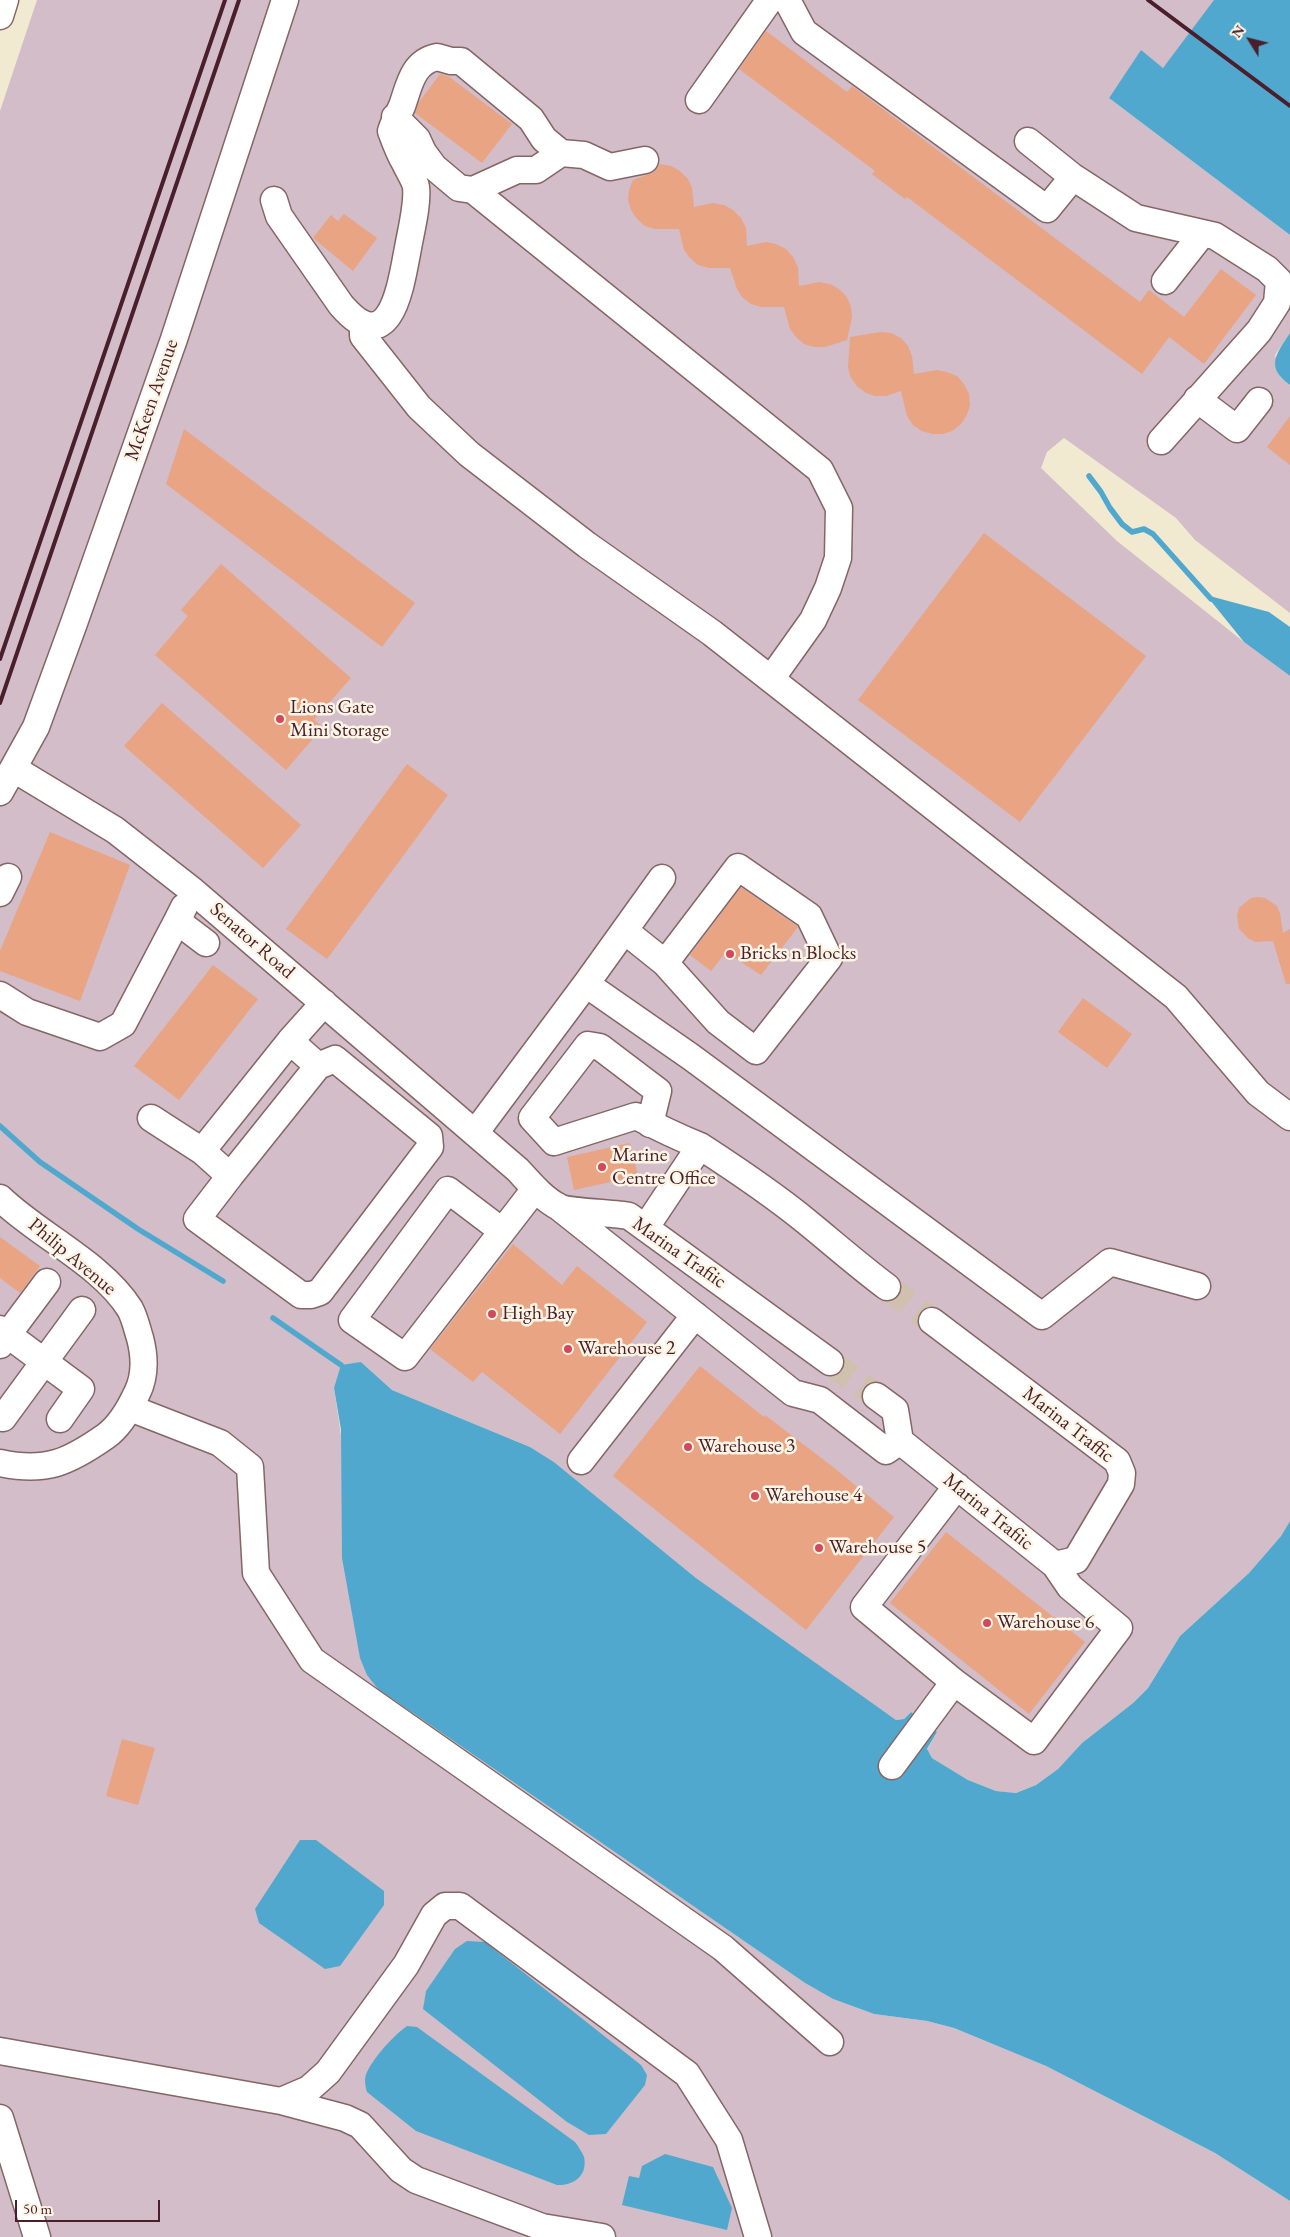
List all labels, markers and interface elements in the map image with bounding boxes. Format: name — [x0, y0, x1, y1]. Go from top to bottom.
north arrow — [1225, 15, 1275, 65]
text: N — [1227, 21, 1248, 41]
street label: McKeen Avenue — [120, 336, 184, 464]
place label: Lions Gate Mini Storage — [290, 696, 389, 743]
marker: Lions Gate Mini Storage — [274, 713, 286, 725]
street label: Senator Road — [205, 898, 299, 984]
place label: Bricks n Blocks — [740, 942, 856, 966]
marker: Bricks n Blocks — [724, 948, 736, 960]
place label: Marine Centre Office — [612, 1144, 716, 1191]
marker: Marine Centre Office — [596, 1161, 608, 1173]
street label: Marina Trafiic — [627, 1212, 731, 1294]
street label: Philip Avenue — [23, 1213, 121, 1301]
place label: High Bay — [502, 1302, 574, 1326]
marker: High Bay — [486, 1308, 498, 1320]
place label: Warehouse 2 — [578, 1337, 675, 1361]
marker: Warehouse 2 — [562, 1343, 574, 1355]
street label: Marina Traffic — [1017, 1382, 1119, 1468]
place label: Warehouse 3 — [698, 1435, 795, 1459]
marker: Warehouse 3 — [682, 1441, 694, 1453]
street label: Marina Trafiic — [938, 1468, 1038, 1556]
place label: Warehouse 4 — [765, 1484, 862, 1508]
marker: Warehouse 4 — [749, 1490, 761, 1502]
place label: Warehouse 5 — [829, 1536, 926, 1560]
marker: Warehouse 5 — [813, 1542, 825, 1554]
place label: Warehouse 6 — [997, 1611, 1094, 1635]
marker: Warehouse 6 — [981, 1617, 993, 1629]
scale bar — [18, 2190, 162, 2222]
text: 50 m — [23, 2199, 52, 2218]

